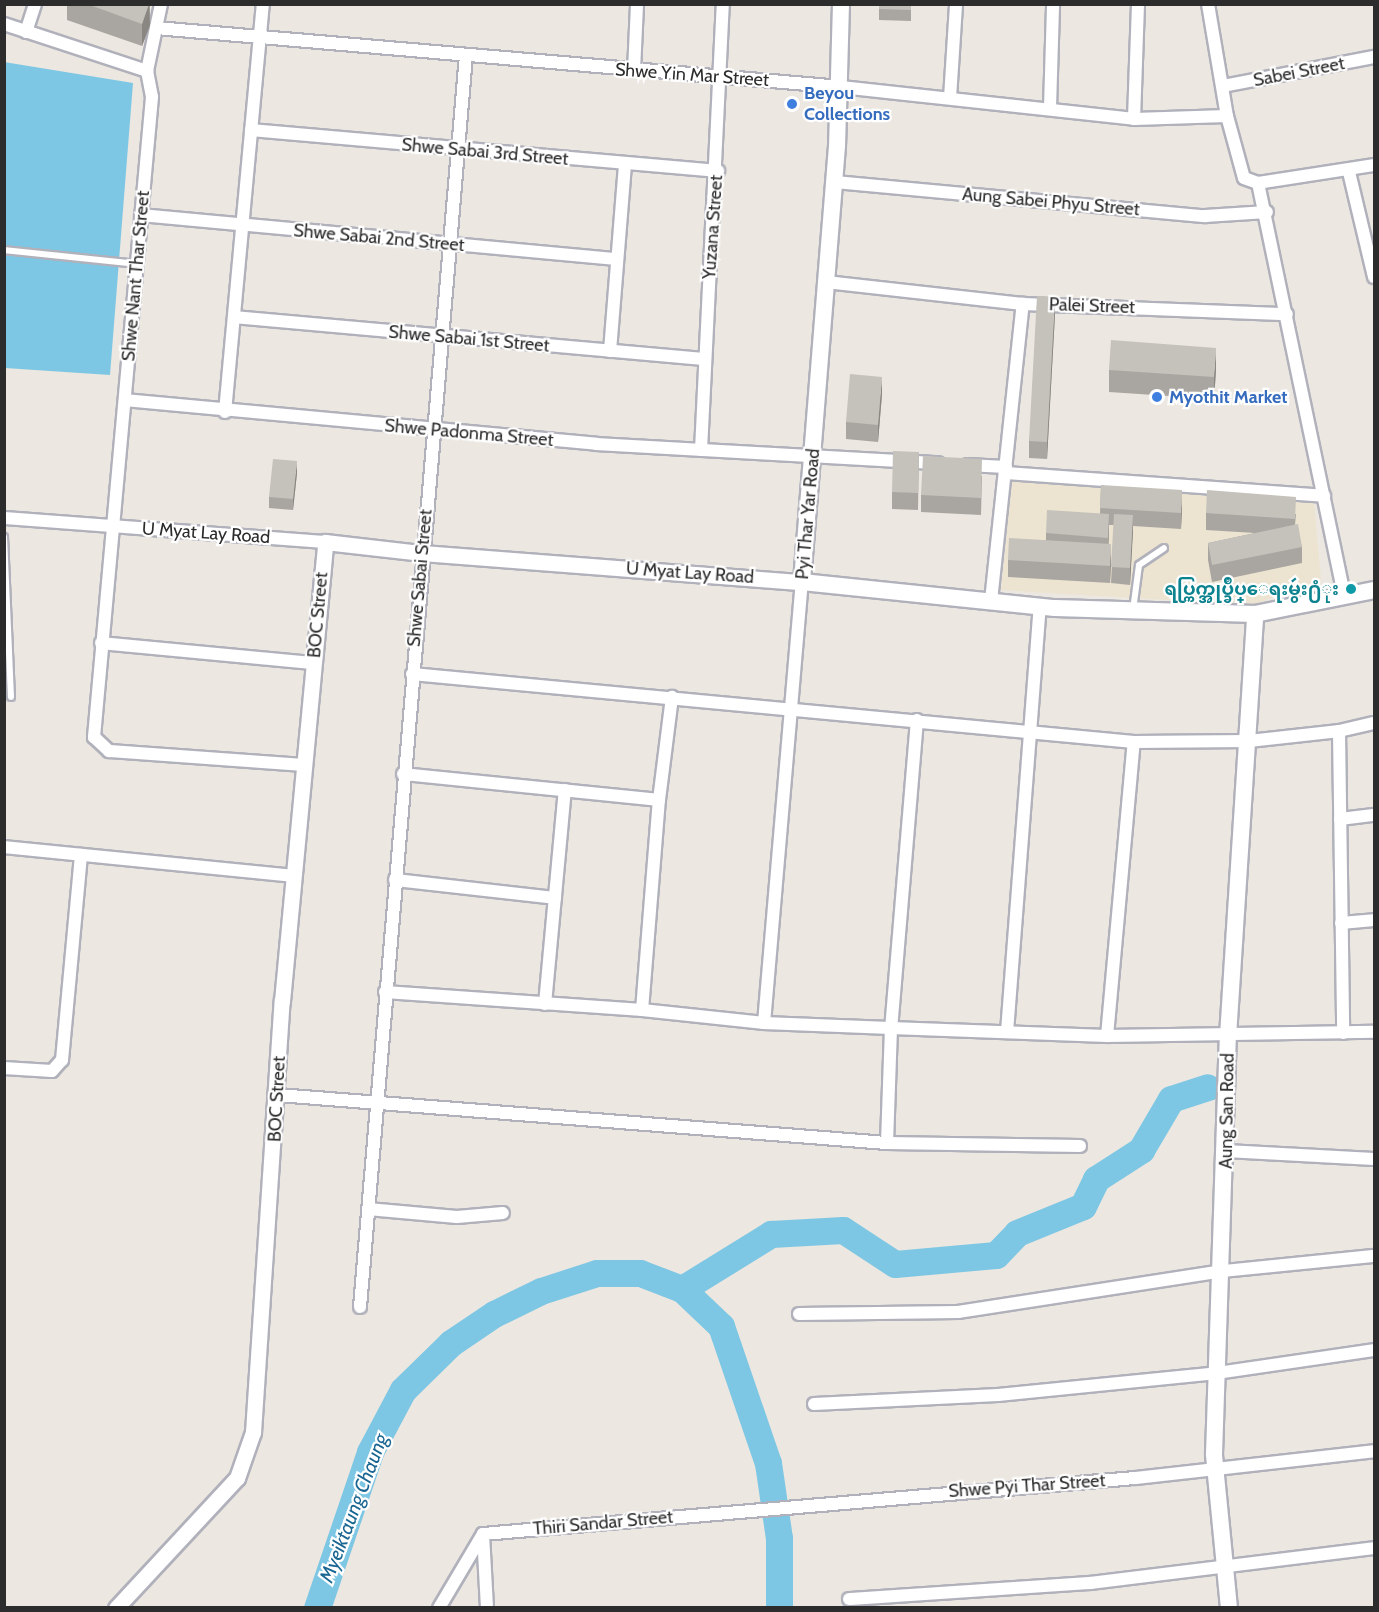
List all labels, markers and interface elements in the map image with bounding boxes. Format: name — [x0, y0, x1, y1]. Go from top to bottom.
street label: Sabei Street — [1252, 53, 1346, 91]
street label: Shwe Yin Mar Street — [614, 59, 770, 91]
place label: Beyou Collections — [804, 83, 890, 125]
marker: Beyou Collections — [785, 97, 799, 111]
street label: Shwe Sabai 3rd Street — [401, 134, 569, 170]
street label: Yuzana Street — [699, 174, 727, 280]
street label: Aung Sabei Phyu Street — [961, 183, 1141, 221]
street label: Shwe Nant Thar Street — [118, 190, 154, 362]
street label: Shwe Sabai 2nd Street — [293, 220, 465, 256]
street label: Palei Street — [1049, 294, 1135, 318]
street label: Shwe Sabai 1st Street — [388, 321, 550, 357]
place label: Myothit Market — [1169, 386, 1287, 408]
marker: Myothit Market — [1150, 390, 1164, 404]
street label: Shwe Padonma Street — [384, 415, 554, 451]
street label: Pyi Thar Yar Road — [792, 448, 824, 580]
street label: Shwe Sabai Street — [403, 508, 437, 648]
street label: U Myat Lay Road — [141, 518, 271, 548]
street label: U Myat Lay Road — [625, 558, 755, 588]
street label: BOC Street — [303, 571, 333, 659]
place label: ရပ္ကြက္အုပ္ခ်ဳပ္ေရးမွဴး႐ံုး — [1164, 578, 1339, 600]
marker: ရပ္ကြက္အုပ္ခ်ဳပ္ေရးမွဴး႐ံုး — [1344, 582, 1358, 596]
street label: Aung San Road — [1215, 1053, 1239, 1169]
street label: BOC Street — [264, 1055, 290, 1143]
water label: Myeiktaung Chaung — [315, 1430, 393, 1586]
street label: Shwe Pyi Thar Street — [948, 1470, 1106, 1502]
street label: Thiri Sandar Street — [532, 1506, 674, 1540]

